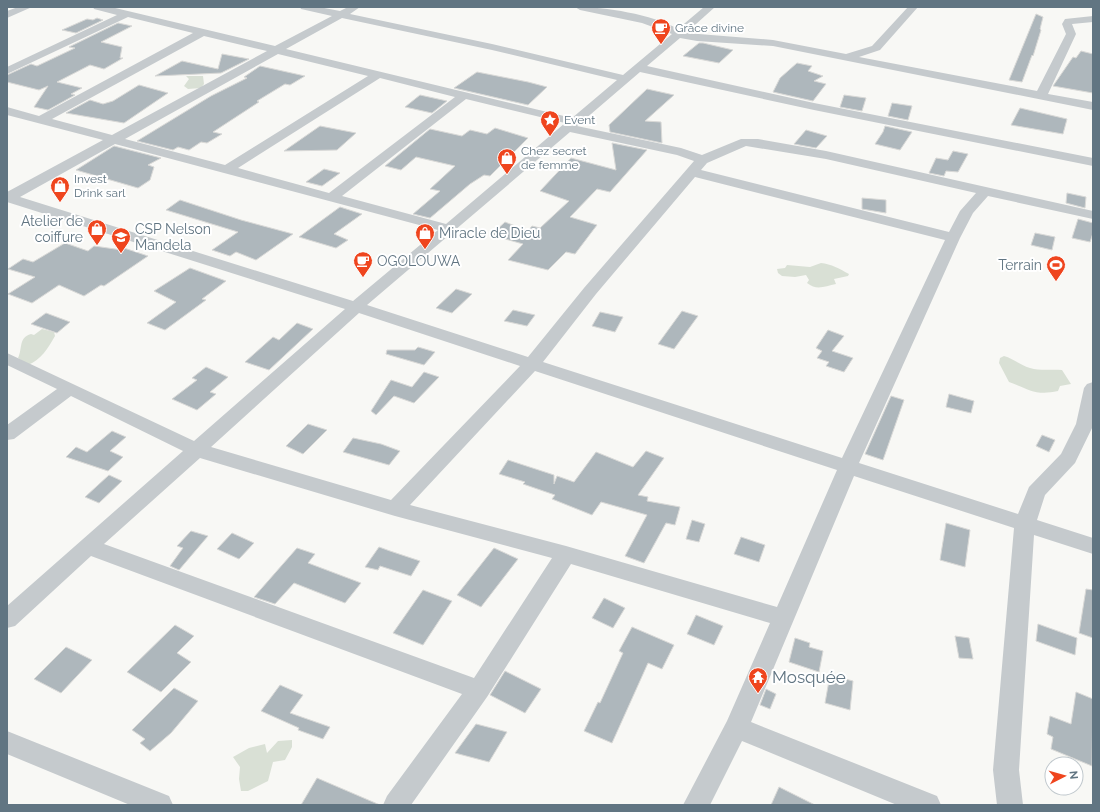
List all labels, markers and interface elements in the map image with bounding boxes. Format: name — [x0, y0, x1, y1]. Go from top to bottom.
cafe icon: Grâce divine — [650, 17, 672, 45]
place label: Grâce divine — [675, 21, 744, 35]
place icon: Event — [539, 109, 561, 137]
place label: Event — [564, 113, 595, 127]
place label: Chez secret de femme — [521, 144, 587, 172]
shop icon: Chez secret de femme — [496, 147, 518, 175]
place label: Invest Drink sarl — [74, 172, 126, 200]
shop icon: Invest Drink sarl — [49, 175, 71, 203]
place label: Atelier de coiffure — [21, 213, 83, 245]
shop icon: Atelier de coiffure — [86, 218, 108, 246]
place label: CSP Nelson Mandela — [135, 221, 211, 253]
shop icon: Miracle de Dieu — [414, 222, 436, 250]
place label: Miracle de Dieu — [439, 225, 540, 241]
school or university icon: CSP Nelson Mandela — [110, 226, 132, 254]
cafe icon: OGOLOUWA — [352, 250, 374, 278]
place label: OGOLOUWA — [377, 253, 461, 269]
sports icon: Terrain — [1045, 254, 1067, 282]
place label: Terrain — [998, 257, 1042, 273]
temple icon: Mosquée — [747, 666, 769, 694]
place label: Mosquée — [772, 667, 846, 687]
north arrow — [1044, 756, 1084, 796]
text: N — [1067, 770, 1080, 780]

